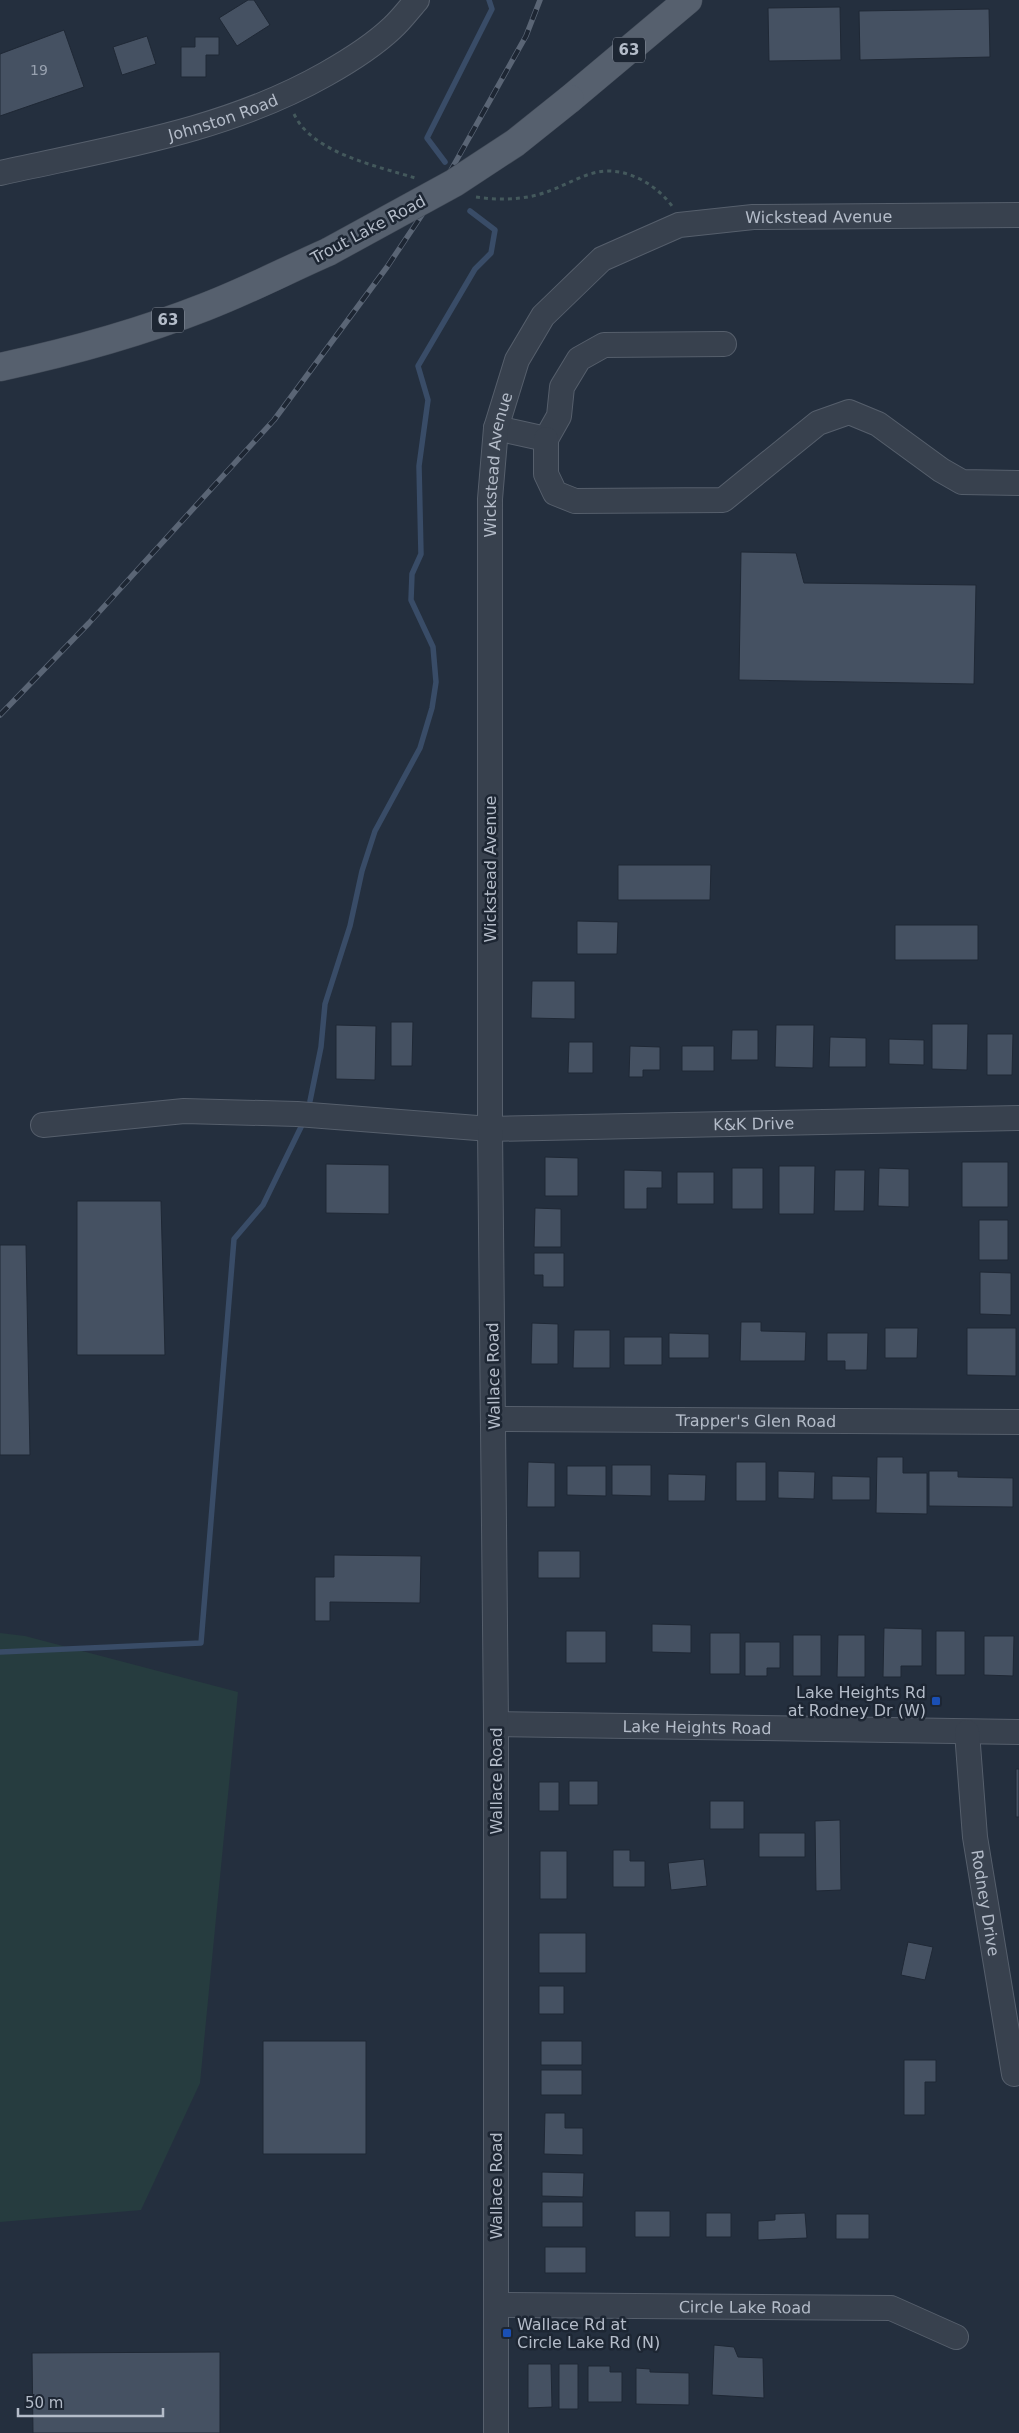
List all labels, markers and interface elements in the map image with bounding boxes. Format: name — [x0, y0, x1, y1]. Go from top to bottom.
road number: 63 — [613, 38, 645, 62]
house number: 19 — [30, 62, 48, 78]
street label: Johnston Road — [165, 90, 281, 145]
street label: Trout Lake Road — [307, 191, 429, 268]
street label: Wickstead Avenue — [745, 207, 892, 227]
road number: 63 — [152, 308, 184, 332]
street label: Wickstead Avenue — [481, 390, 517, 538]
street label: Wickstead Avenue — [481, 796, 500, 942]
street label: K&K Drive — [713, 1114, 794, 1134]
street label: Wallace Road — [483, 1322, 504, 1430]
street label: Trapper's Glen Road — [675, 1411, 836, 1431]
place label: Lake Heights Rd at Rodney Dr (W) — [788, 1683, 926, 1720]
marker: Lake Heights Rd at Rodney Dr (W) — [930, 1695, 942, 1707]
street label: Lake Heights Road — [622, 1717, 772, 1738]
street label: Wallace Road — [487, 1727, 506, 1835]
street label: Rodney Drive — [967, 1848, 1003, 1958]
street label: Wallace Road — [487, 2132, 506, 2240]
street label: Circle Lake Road — [679, 2297, 811, 2317]
place label: Wallace Rd at Circle Lake Rd (N) — [517, 2315, 660, 2352]
marker: Wallace Rd at Circle Lake Rd (N) — [501, 2327, 513, 2339]
scale bar — [18, 2386, 162, 2418]
text: 50 m — [25, 2394, 63, 2412]

